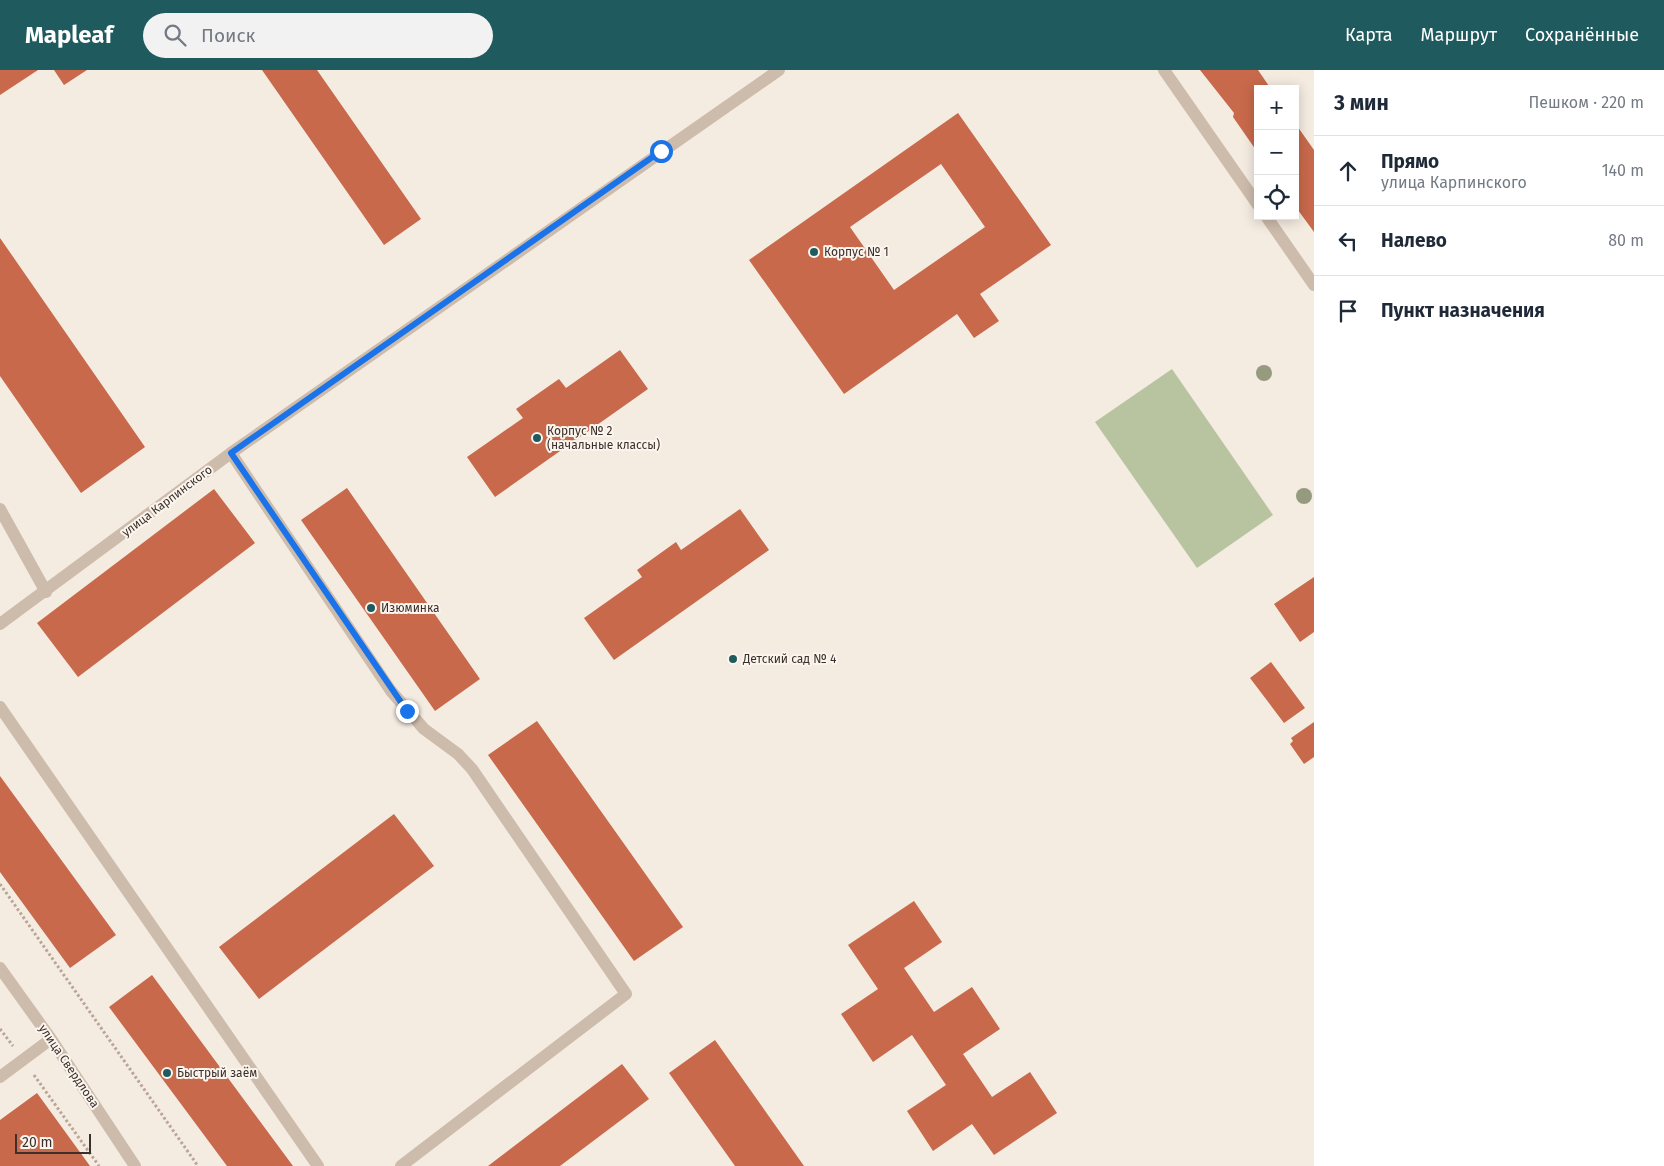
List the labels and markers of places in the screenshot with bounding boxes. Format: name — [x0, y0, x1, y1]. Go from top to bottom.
place label: Корпус № 1 — [824, 245, 889, 259]
marker: Корпус № 1 — [808, 246, 820, 258]
place label: Корпус № 2 (начальные классы) — [547, 424, 660, 452]
marker: Корпус № 2 (начальные классы) — [531, 432, 543, 444]
place label: Изюминка — [381, 601, 440, 615]
marker: Изюминка — [365, 602, 377, 614]
place label: Детский сад № 4 — [742, 652, 837, 666]
marker: Детский сад № 4 — [727, 653, 739, 665]
place label: Быстрый заём — [177, 1066, 257, 1080]
marker: Быстрый заём — [161, 1067, 173, 1079]

